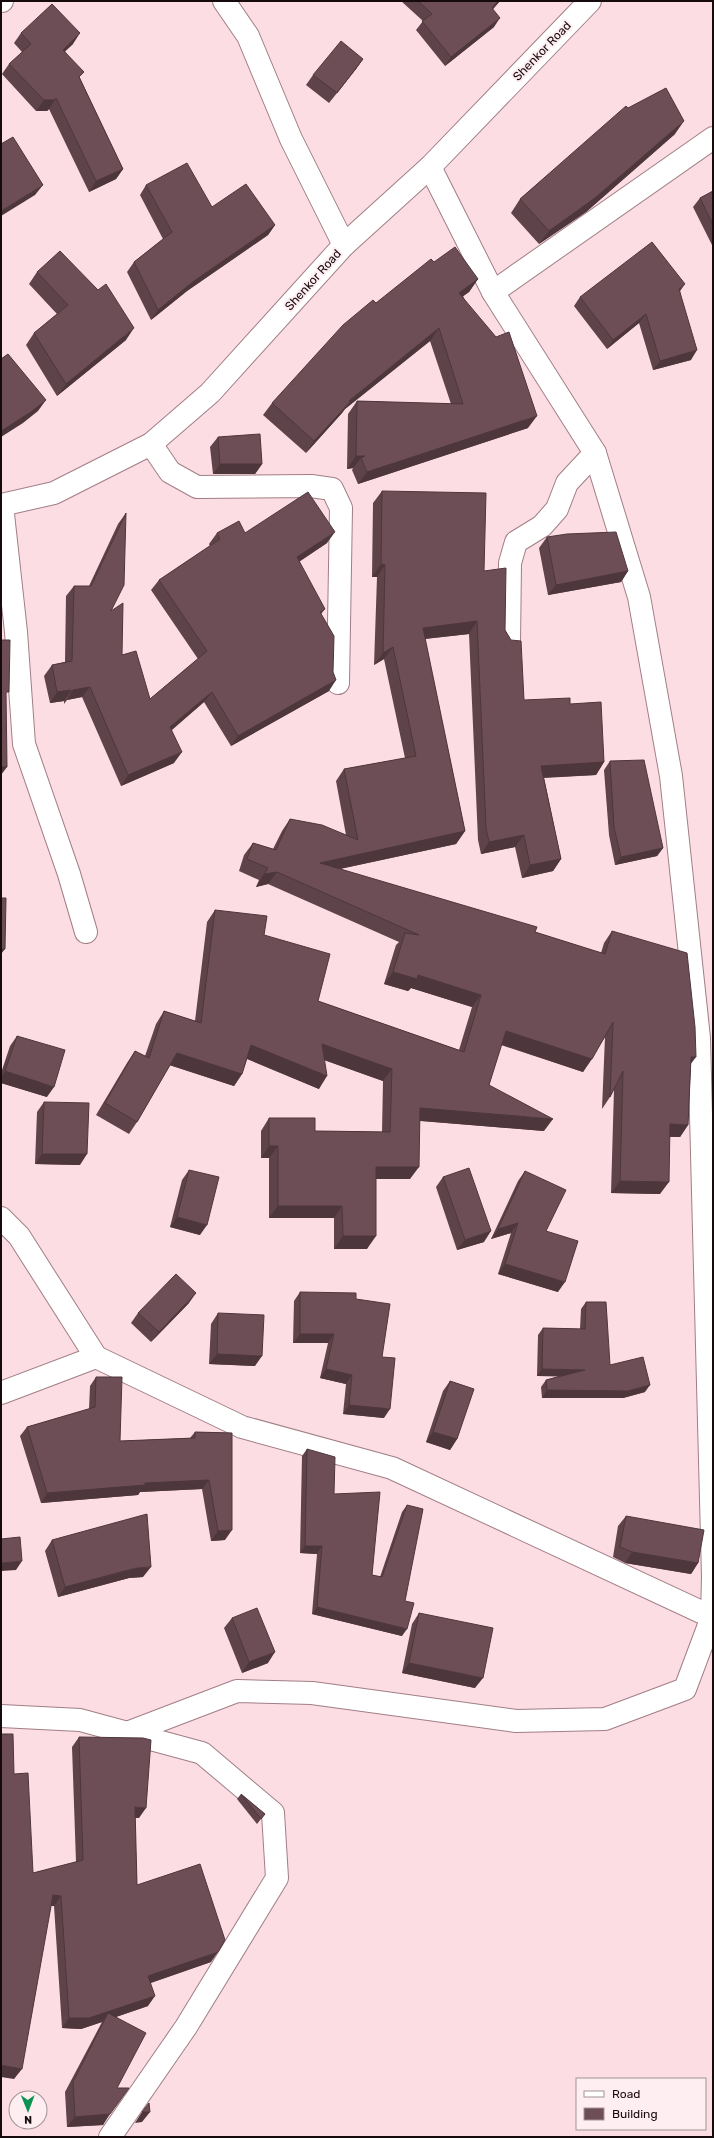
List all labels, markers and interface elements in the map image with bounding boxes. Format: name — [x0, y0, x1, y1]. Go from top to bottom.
street label: Shenkor Road — [510, 18, 574, 84]
street label: Shenkor Road — [282, 247, 344, 313]
legend — [576, 2078, 706, 2130]
text: Road — [612, 2087, 640, 2101]
north arrow — [8, 2090, 48, 2130]
text: Building — [612, 2107, 658, 2121]
text: N — [24, 2113, 32, 2126]

